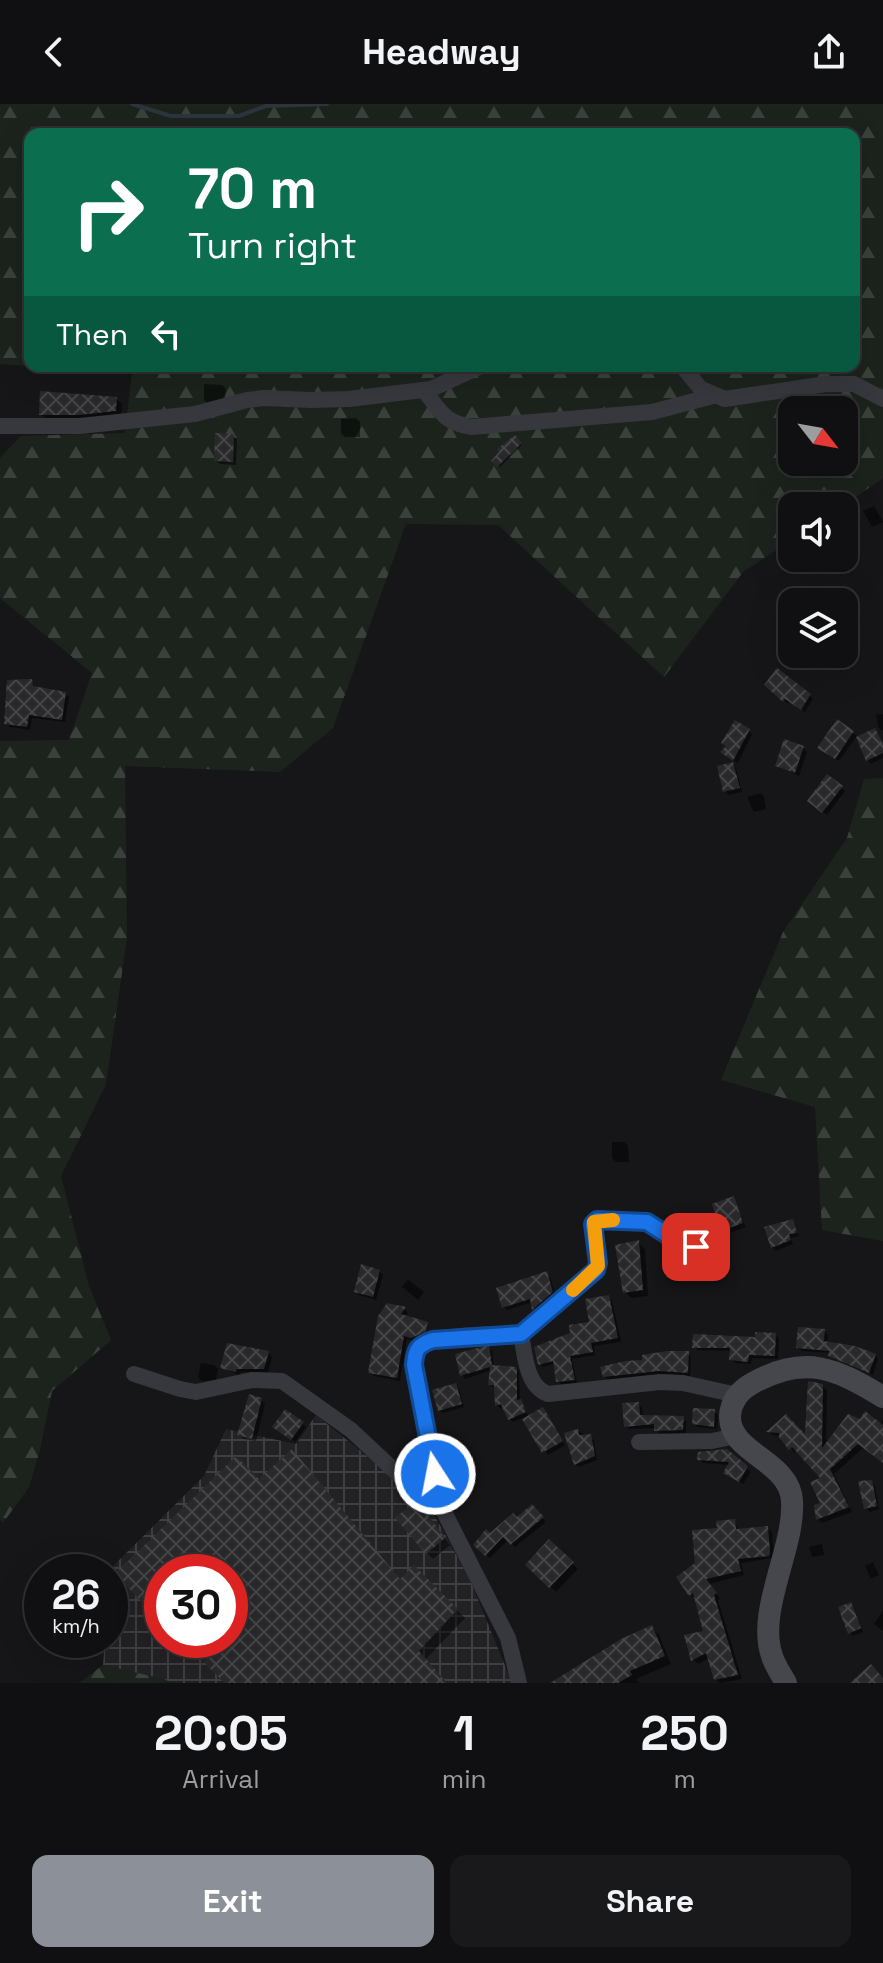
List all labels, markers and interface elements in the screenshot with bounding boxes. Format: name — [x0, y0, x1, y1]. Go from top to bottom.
text: Headway — [362, 29, 521, 75]
icon: back — [32, 30, 76, 74]
icon: share — [807, 30, 851, 74]
text: 70 m — [188, 153, 317, 224]
icon: right — [56, 160, 160, 264]
text: Turn right — [188, 223, 357, 269]
icon: left — [144, 312, 188, 356]
text: Then — [56, 315, 128, 354]
north arrow — [778, 396, 858, 476]
map controls — [778, 396, 858, 668]
button: sound — [778, 492, 858, 572]
button: layers — [778, 588, 858, 668]
pin — [662, 1213, 730, 1281]
icon: arrive — [674, 1225, 718, 1269]
position arrow — [393, 1432, 477, 1516]
speed limit sign: 30 — [144, 1554, 248, 1658]
text: 26 — [52, 1570, 100, 1621]
text: km/h — [52, 1613, 100, 1639]
text: 20:05 — [154, 1703, 288, 1764]
text: 1 — [453, 1703, 475, 1764]
text: 250 — [641, 1703, 729, 1764]
text: Arrival — [182, 1762, 260, 1796]
text: min — [442, 1762, 487, 1796]
text: m — [674, 1762, 696, 1796]
button: Exit — [32, 1855, 434, 1947]
button: Share — [450, 1855, 851, 1947]

